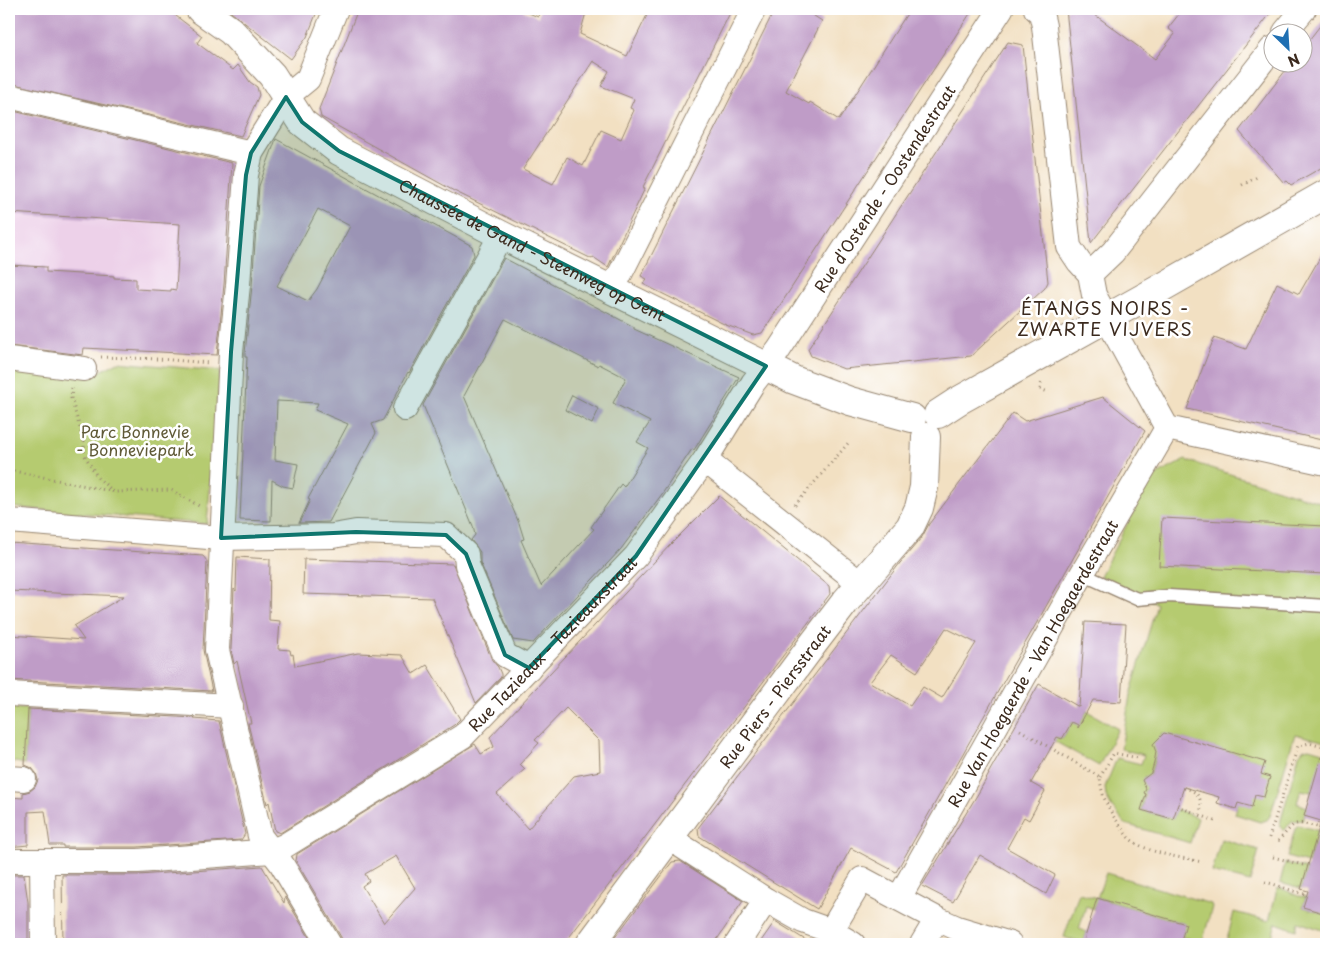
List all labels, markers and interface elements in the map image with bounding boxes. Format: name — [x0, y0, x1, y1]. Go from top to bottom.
north arrow — [1262, 22, 1312, 72]
text: N — [1284, 48, 1303, 72]
street label: Rue d'Ostende - Oostendestraat — [808, 80, 961, 297]
street label: Chaussée de Gand - Steenweg op Gent — [395, 172, 670, 327]
district label: ÉTANGS NOIRS - ZWARTE VIJVERS — [1017, 294, 1193, 342]
park label: Parc Bonnevie - Bonneviepark — [76, 419, 194, 461]
street label: Rue Van Hoegaerde - Van Hoegaerdestraat — [941, 515, 1123, 811]
street label: Rue Tazieaux - Tazieauxstraat — [462, 550, 642, 736]
street label: Rue Piers - Piersstraat — [713, 619, 836, 773]

